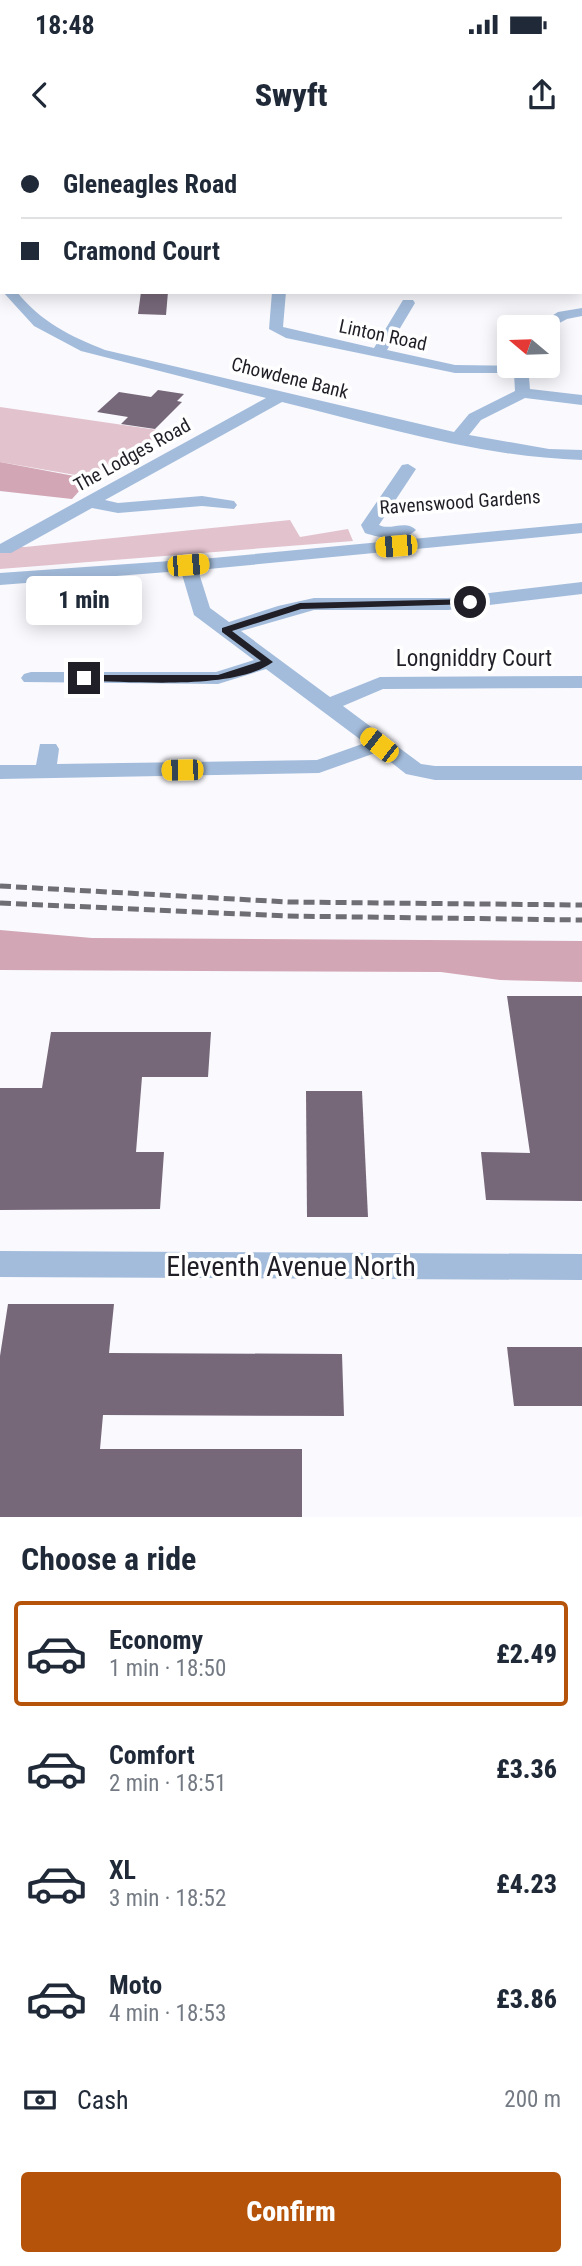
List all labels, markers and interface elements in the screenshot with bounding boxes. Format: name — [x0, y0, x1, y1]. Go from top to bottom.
text: 18:48 — [35, 10, 95, 40]
icon: back — [21, 76, 59, 114]
text: Swyft — [255, 76, 327, 114]
icon: share — [523, 76, 561, 114]
text: Gleneagles Road — [63, 169, 237, 199]
text: Cramond Court — [63, 236, 220, 266]
street label: Linton Road — [337, 314, 429, 356]
north arrow — [497, 315, 560, 378]
map controls — [497, 315, 560, 378]
street label: Chowdene Bank — [229, 352, 351, 404]
street label: The Lodges Road — [70, 413, 194, 497]
street label: Ravenswood Gardens — [379, 485, 541, 519]
car — [375, 534, 418, 558]
car — [167, 553, 210, 577]
callout: 1 min — [26, 576, 142, 626]
route start — [454, 586, 486, 618]
text: 1 min — [58, 587, 110, 614]
street label: Longniddry Court — [396, 645, 552, 672]
route end — [68, 662, 100, 694]
car — [356, 724, 403, 766]
car — [161, 759, 204, 781]
street label: Eleventh Avenue North — [166, 1250, 416, 1283]
text: Choose a ride — [21, 1540, 196, 1578]
icon: car — [25, 1622, 88, 1685]
text: Economy — [109, 1625, 203, 1655]
text: £2.49 — [496, 1639, 557, 1669]
text: 1 min · 18:50 — [109, 1655, 226, 1682]
icon: car — [25, 1737, 88, 1800]
text: Comfort — [109, 1740, 195, 1770]
text: £3.36 — [496, 1754, 557, 1784]
text: 2 min · 18:51 — [109, 1770, 226, 1797]
icon: car — [25, 1852, 88, 1915]
text: XL — [109, 1855, 136, 1885]
text: £4.23 — [496, 1869, 557, 1899]
text: 3 min · 18:52 — [109, 1885, 226, 1912]
icon: car — [25, 1967, 88, 2030]
text: Moto — [109, 1970, 162, 2000]
text: £3.86 — [496, 1984, 557, 2014]
text: 4 min · 18:53 — [109, 2000, 226, 2027]
icon: cash — [21, 2081, 59, 2119]
text: Cash — [77, 2085, 129, 2115]
text: 200 m — [504, 2086, 561, 2113]
button: Confirm — [21, 2172, 561, 2252]

